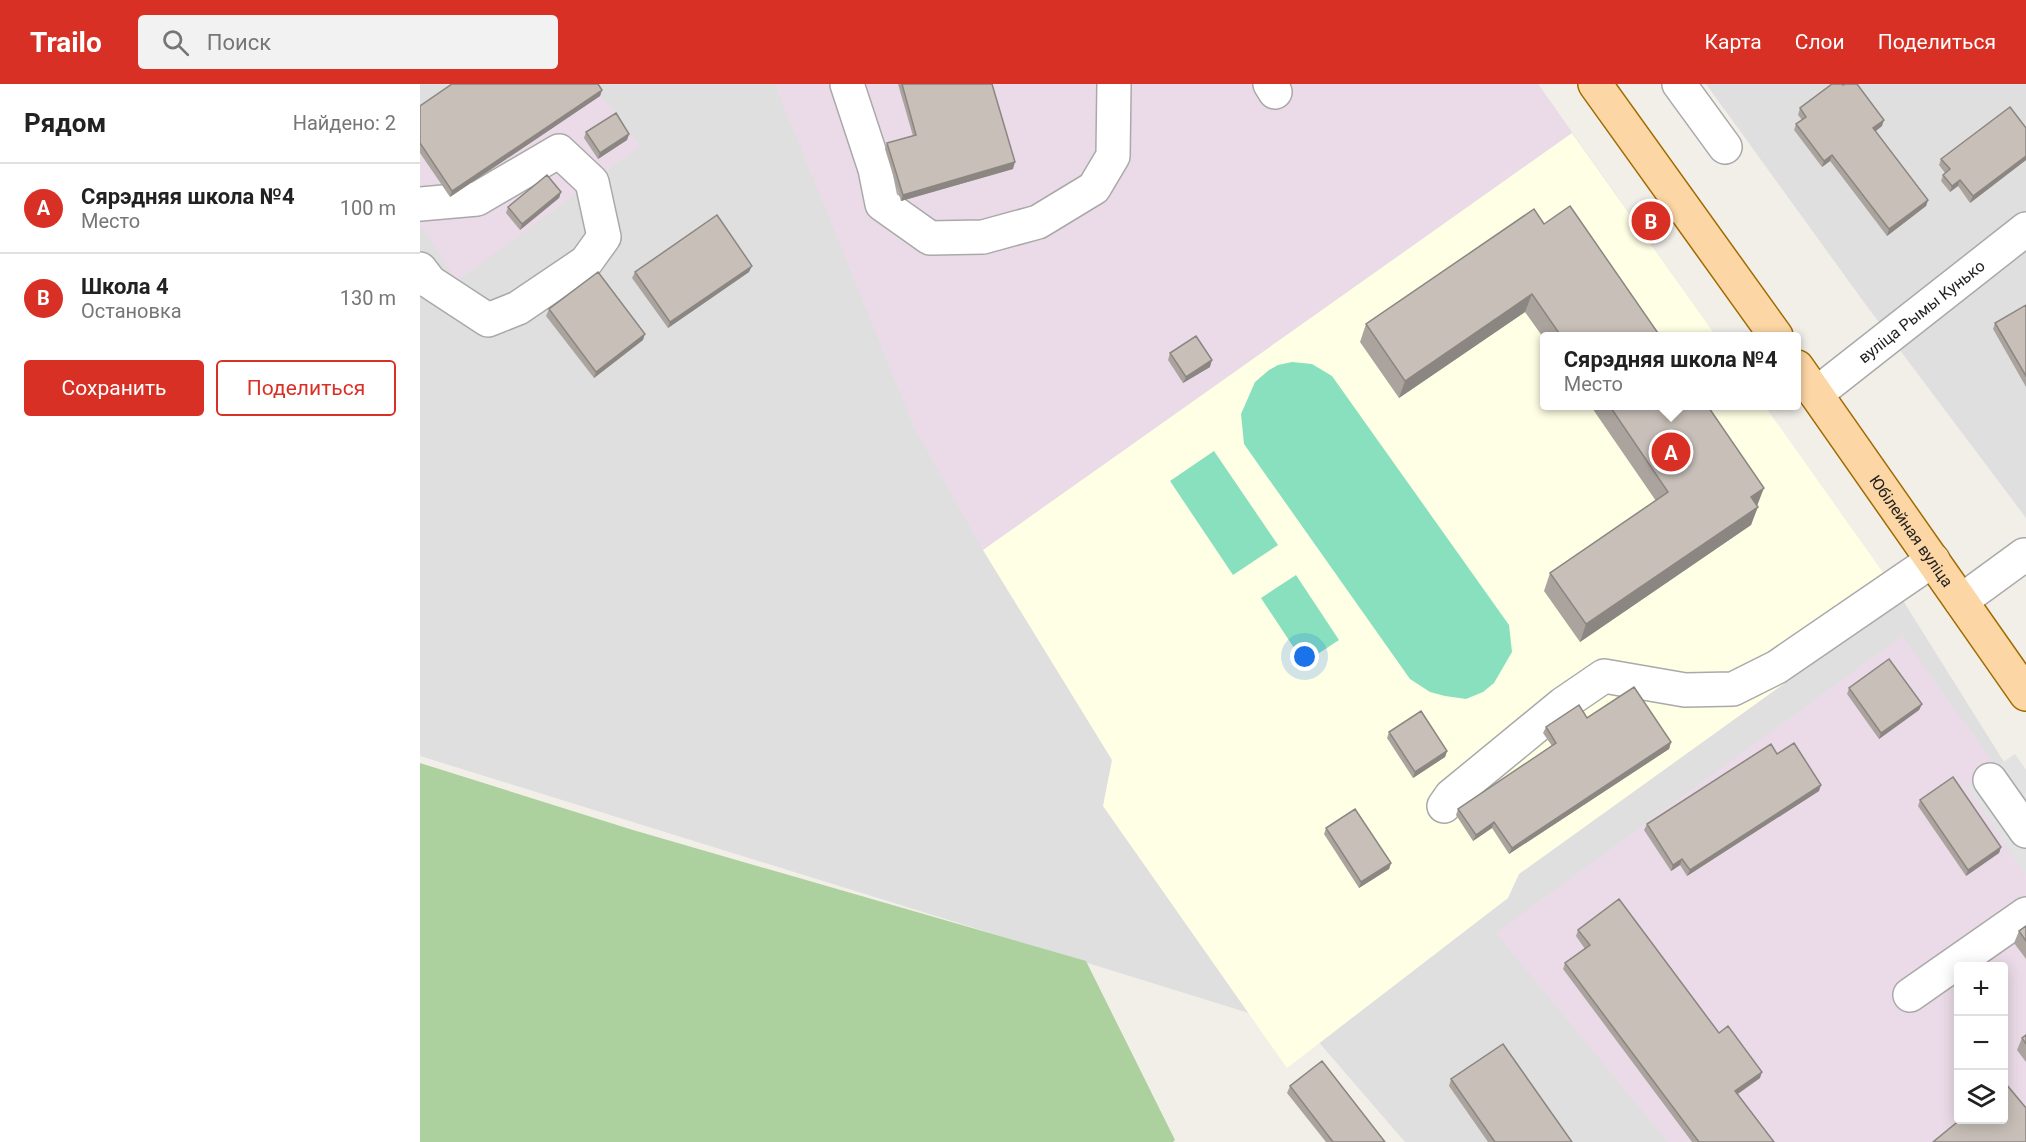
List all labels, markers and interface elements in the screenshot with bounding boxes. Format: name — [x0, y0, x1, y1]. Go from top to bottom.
search box — [138, 15, 558, 69]
text: Trailo — [30, 26, 102, 59]
icon: search — [159, 26, 192, 59]
text: Поиск — [207, 30, 271, 55]
text: Карта — [1705, 30, 1762, 54]
text: Слои — [1795, 30, 1845, 54]
text: Поделиться — [1878, 30, 1996, 54]
text: Рядом — [24, 108, 106, 138]
text: Найдено: 2 — [293, 111, 396, 135]
text: Сярэдняя школа №4 — [81, 184, 295, 209]
text: A — [37, 196, 50, 220]
text: 100 m — [340, 196, 396, 220]
pin: B — [1632, 198, 1670, 244]
text: Место — [81, 209, 140, 233]
street label: вуліца Рымы Кунько — [1854, 256, 1988, 367]
text: Школа 4 — [81, 274, 169, 299]
text: B — [37, 286, 50, 310]
text: 130 m — [340, 286, 396, 310]
text: Остановка — [81, 299, 182, 323]
popup — [1540, 332, 1801, 410]
text: Сярэдняя школа №4 — [1564, 347, 1777, 372]
button: Сохранить — [24, 360, 204, 416]
button: Поделиться — [216, 360, 396, 416]
text: Место — [1564, 372, 1623, 396]
pin: A — [1652, 430, 1690, 475]
street label: Юбілейная вуліца — [1866, 471, 1957, 590]
your location — [1290, 642, 1319, 671]
map controls — [1954, 962, 2008, 1124]
button: + — [1954, 962, 2008, 1016]
button: − — [1954, 1016, 2008, 1070]
button: layers — [1954, 1070, 2008, 1124]

